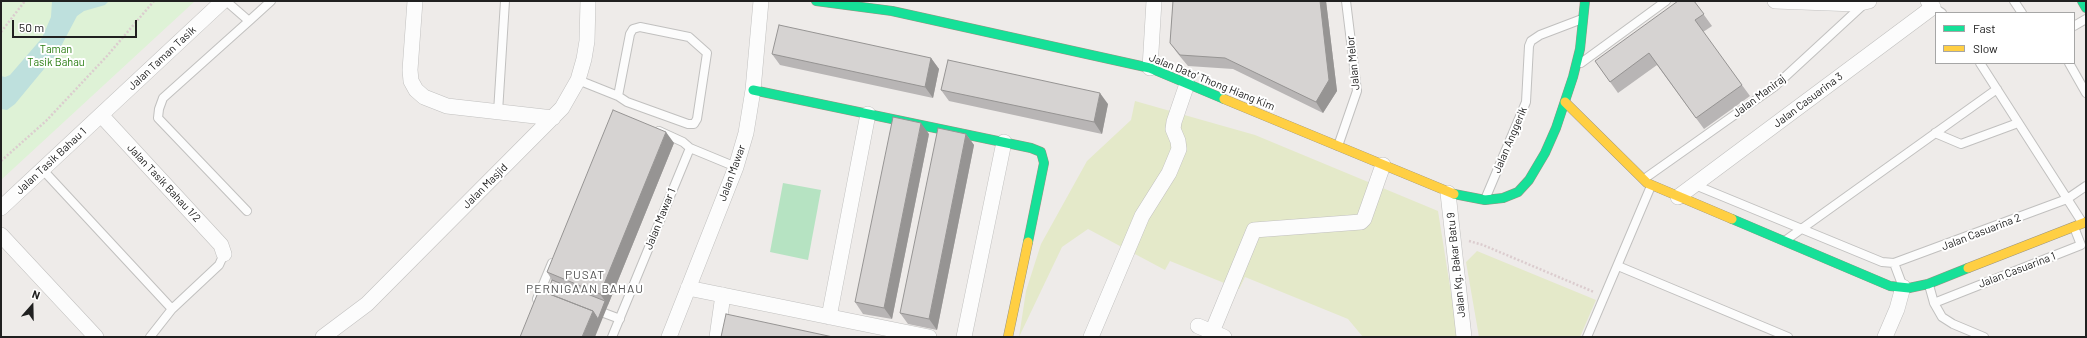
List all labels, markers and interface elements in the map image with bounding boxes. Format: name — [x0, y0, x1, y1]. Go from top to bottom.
scale bar — [14, 12, 139, 38]
legend — [1935, 12, 2075, 64]
text: 50 m — [19, 20, 44, 34]
text: Fast — [1973, 21, 1996, 35]
street label: Jalan Taman Tasik — [125, 23, 199, 93]
street label: Jalan Melor — [1344, 35, 1362, 91]
text: Slow — [1973, 41, 1998, 55]
park label: Taman Tasik Bahau — [27, 42, 85, 68]
street label: Jalan Dato' Thong Hiang Kim — [1147, 51, 1277, 113]
street label: Jalan Casuarina 3 — [1771, 70, 1845, 130]
street label: Jalan Maniraj — [1730, 72, 1788, 120]
street label: Jalan Anggerik — [1490, 105, 1530, 175]
street label: Jalan Tasik Bahau 1 — [13, 125, 89, 197]
street label: Jalan Tasik Bahau 1/2 — [124, 141, 204, 225]
street label: Jalan Mawar — [716, 143, 748, 203]
street label: Jalan Masjid — [460, 161, 510, 211]
street label: Jalan Mawar 1 — [642, 186, 678, 252]
street label: Jalan Casuarina 2 — [1940, 211, 2022, 253]
street label: Jalan Kg. Bakar Batu 9 — [1444, 212, 1468, 318]
street label: Jalan Casuarina 1 — [1977, 249, 2057, 291]
district label: PUSAT PERNIGAAN BAHAU — [526, 268, 644, 296]
north arrow — [12, 286, 52, 326]
text: N — [31, 287, 42, 302]

